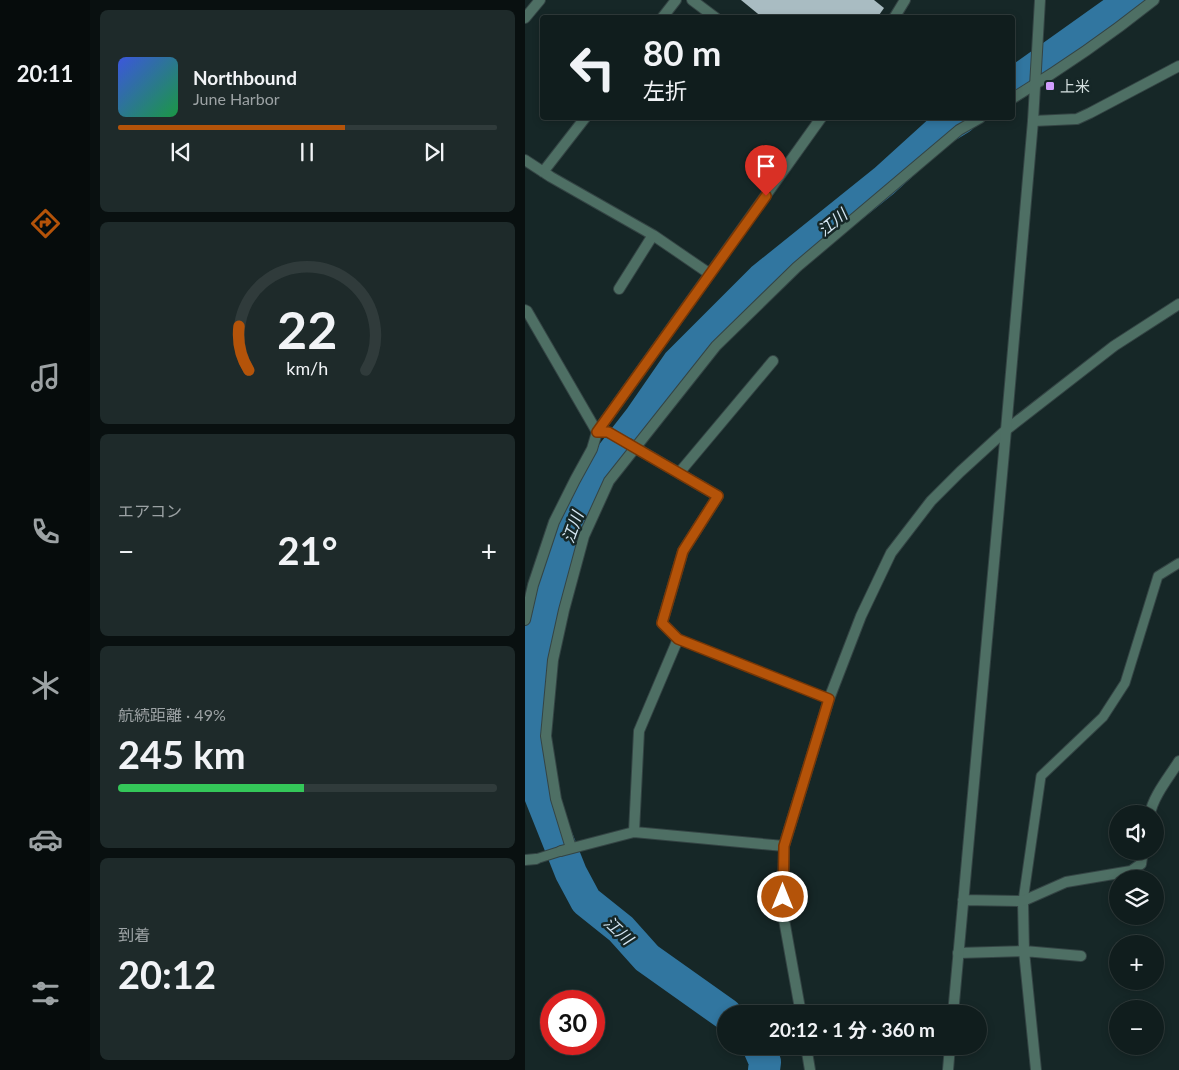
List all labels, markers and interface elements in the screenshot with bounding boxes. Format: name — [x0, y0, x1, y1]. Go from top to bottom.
text: 80 m — [643, 31, 721, 73]
icon: left — [560, 35, 625, 100]
text: 20:11 — [17, 60, 73, 87]
text: Northbound — [193, 66, 297, 89]
text: 左折 — [643, 77, 687, 104]
place label: 上米 — [1060, 77, 1090, 95]
marker: 上米 — [1044, 80, 1056, 92]
text: June Harbor — [193, 89, 280, 108]
icon: previous — [167, 138, 195, 166]
icon: pause — [293, 138, 321, 166]
icon: next — [420, 138, 448, 166]
pin — [745, 145, 787, 196]
icon: arrive — [752, 152, 780, 180]
water label: 江川 — [814, 203, 852, 239]
icon: directions — [28, 206, 63, 241]
text: 22 — [277, 298, 338, 360]
text: km/h — [287, 357, 328, 379]
icon: music — [28, 360, 63, 395]
text: エアコン — [118, 501, 182, 520]
water label: 江川 — [558, 507, 587, 545]
icon: phone — [28, 514, 63, 549]
text: 21° — [278, 527, 337, 573]
text: − — [118, 534, 134, 568]
text: + — [481, 534, 497, 568]
icon: climate — [28, 668, 63, 703]
text: 航続距離 · 49% — [118, 705, 226, 724]
text: 245 km — [118, 731, 246, 777]
map controls — [1109, 805, 1164, 1055]
button: sound — [1109, 805, 1164, 860]
icon: car — [28, 822, 63, 857]
position arrow — [756, 870, 808, 922]
button: layers — [1109, 870, 1164, 925]
water label: 江川 — [601, 912, 639, 949]
text: 到着 — [118, 925, 150, 944]
button: + — [1109, 935, 1164, 990]
text: 20:12 — [118, 951, 216, 997]
icon: filters — [28, 976, 63, 1011]
speed limit sign: 30 — [540, 990, 605, 1055]
button: − — [1109, 1000, 1164, 1055]
text: 20:12 · 1 分 · 360 m — [769, 1018, 935, 1041]

